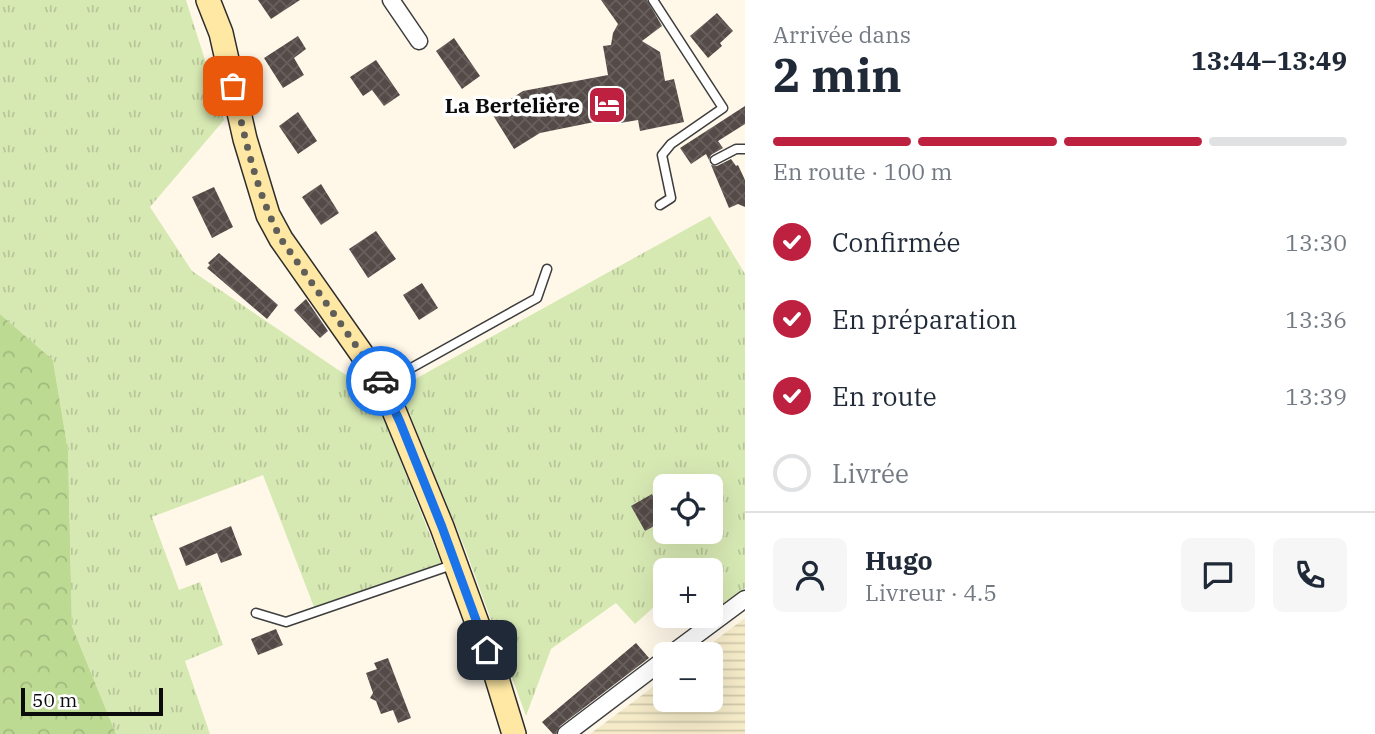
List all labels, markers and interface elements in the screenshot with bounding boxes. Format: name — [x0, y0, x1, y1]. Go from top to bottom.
text: Arrivée dans — [773, 19, 911, 49]
text: 13:44–13:49 — [1191, 43, 1347, 77]
text: 2 min — [773, 45, 902, 105]
pin — [203, 56, 263, 116]
icon: bag — [214, 67, 252, 105]
hotel icon: La Bertelière — [586, 84, 628, 126]
place label: La Bertelière — [445, 91, 580, 119]
text: En route · 100 m — [773, 156, 952, 186]
icon: check — [773, 223, 811, 261]
text: Confirmée — [832, 225, 961, 259]
text: 13:30 — [1285, 227, 1347, 257]
icon: check — [773, 300, 811, 338]
text: En préparation — [832, 302, 1017, 336]
text: 13:36 — [1285, 304, 1347, 334]
courier — [346, 346, 416, 416]
icon: car — [362, 362, 400, 400]
icon: check — [773, 377, 811, 415]
text: En route — [832, 379, 937, 413]
text: 13:39 — [1285, 381, 1347, 411]
text: Livrée — [832, 456, 909, 490]
map controls — [653, 474, 723, 712]
button: locate — [653, 474, 723, 544]
button: person — [773, 538, 847, 612]
button: chat — [1181, 538, 1255, 612]
button: phone — [1273, 538, 1347, 612]
text: Hugo — [865, 543, 933, 577]
button: + — [653, 558, 723, 628]
text: Livreur · 4.5 — [865, 577, 997, 607]
pin — [457, 620, 517, 680]
icon: home — [468, 631, 506, 669]
button: − — [653, 642, 723, 712]
scale bar — [21, 685, 163, 717]
text: 50 m — [32, 688, 77, 712]

